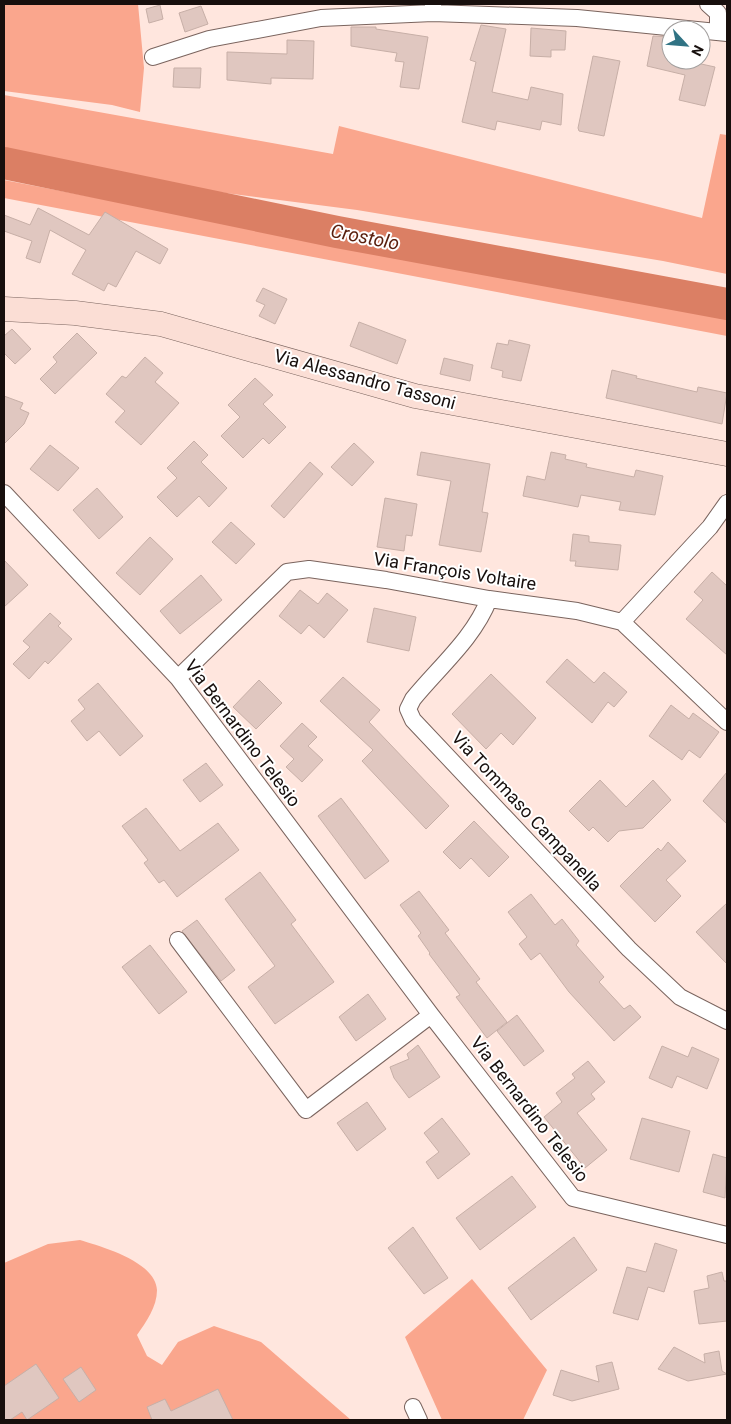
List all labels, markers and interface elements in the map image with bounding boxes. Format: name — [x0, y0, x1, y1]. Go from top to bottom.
north arrow — [661, 20, 711, 70]
text: N — [688, 43, 707, 59]
water label: Crostolo — [329, 219, 401, 255]
street label: Via Alessandro Tassoni — [272, 345, 458, 413]
street label: Via François Voltaire — [372, 548, 538, 594]
street label: Via Bernardino Telesio — [181, 655, 305, 811]
street label: Via Tommaso Campanella — [448, 727, 606, 895]
street label: Via Bernardino Telesio — [467, 1032, 593, 1186]

